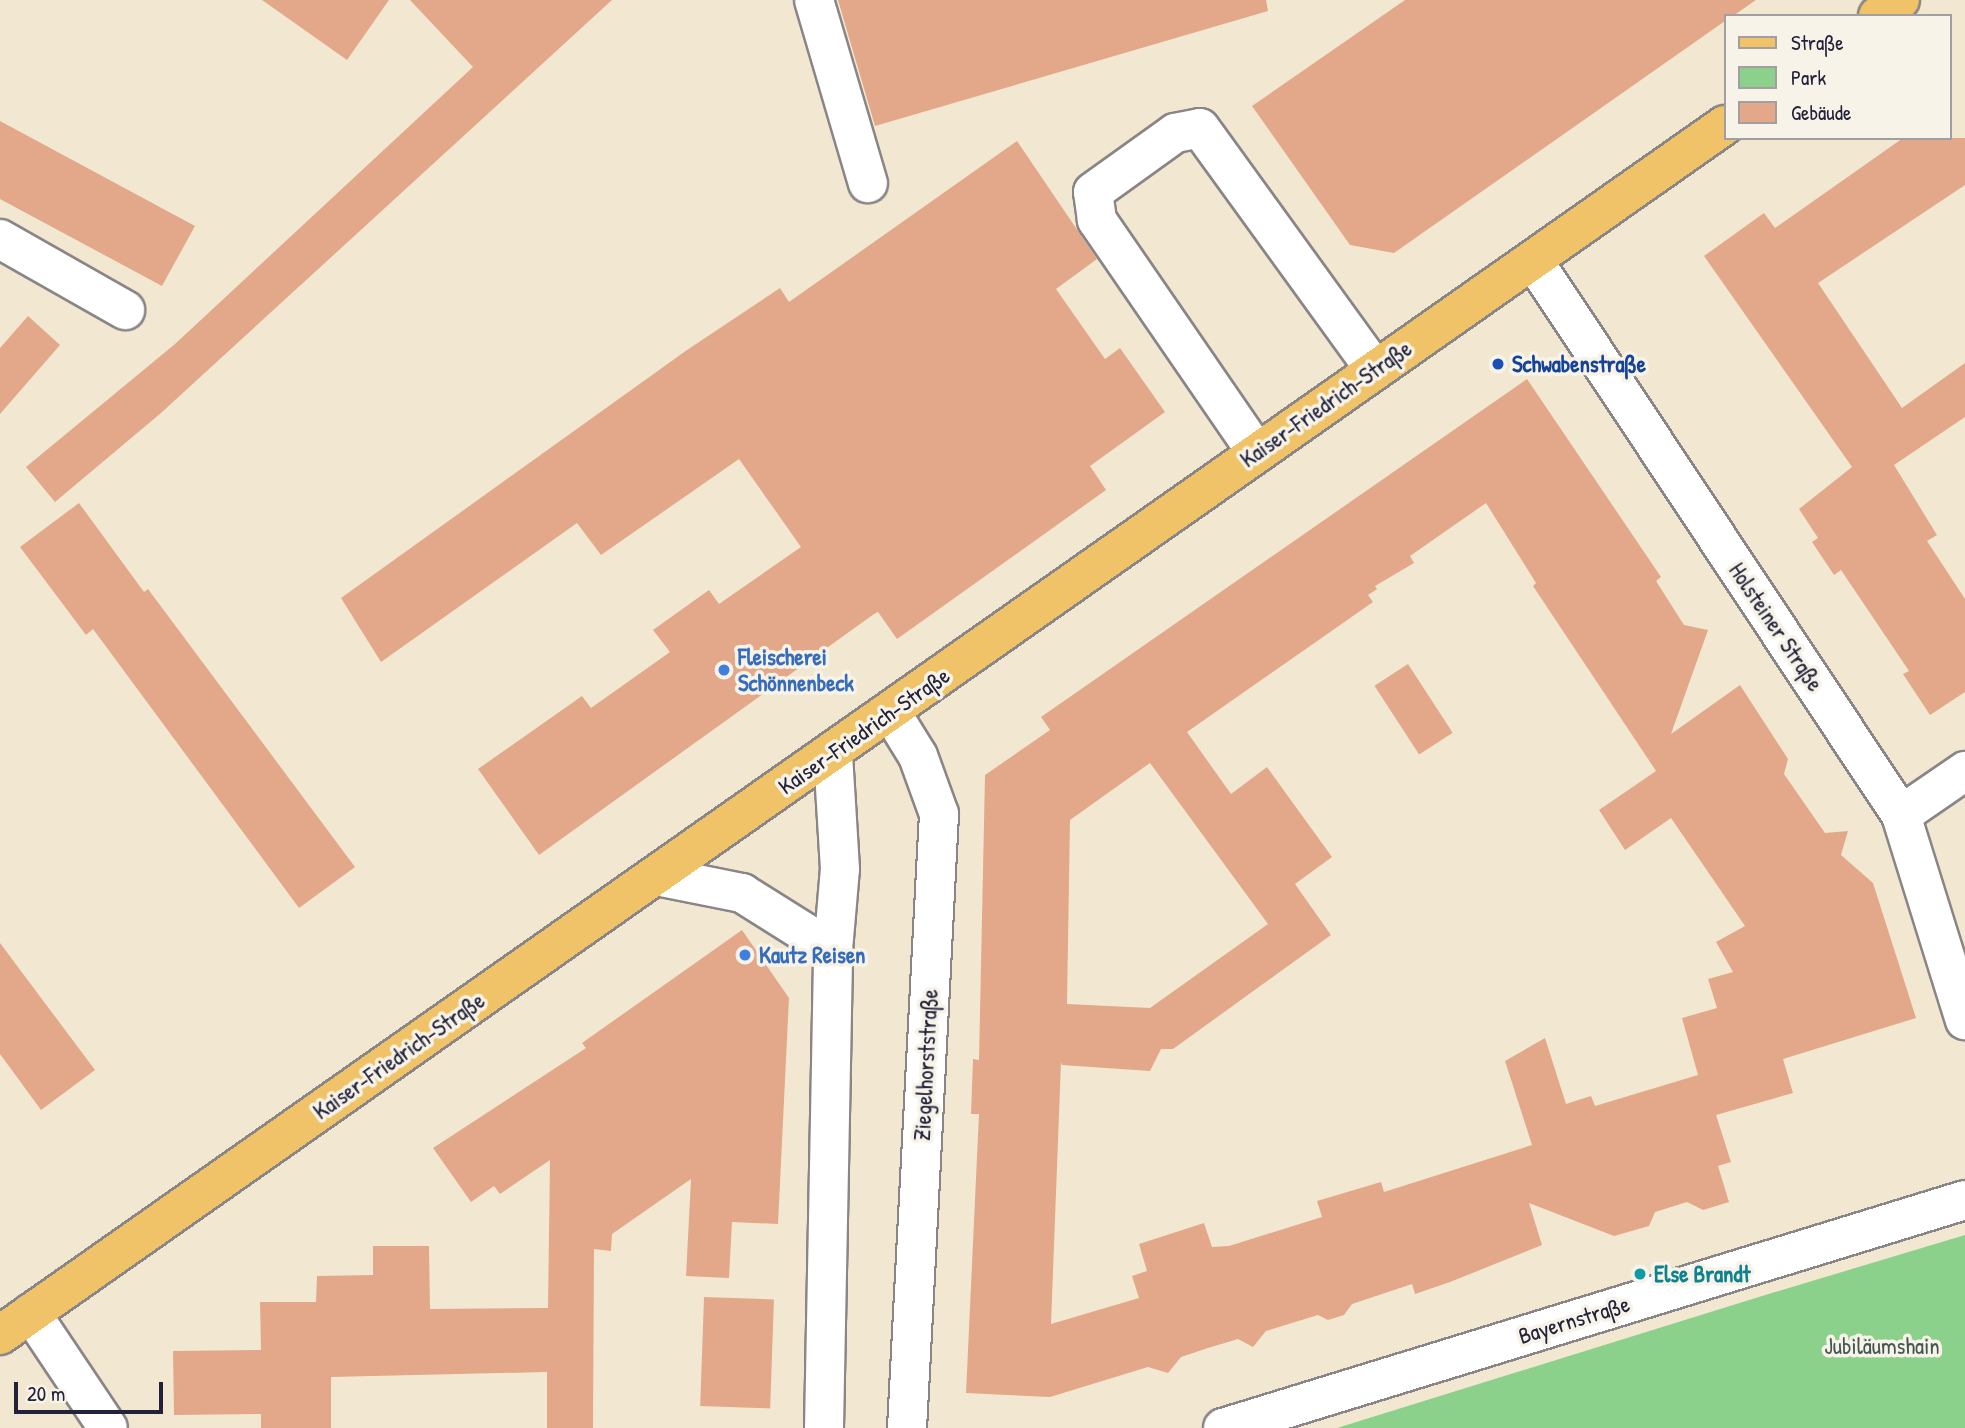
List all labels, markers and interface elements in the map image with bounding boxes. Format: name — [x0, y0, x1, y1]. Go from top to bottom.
legend — [1724, 14, 1951, 140]
text: Straße — [1791, 28, 1844, 57]
text: Park — [1791, 63, 1826, 92]
text: Gebäude — [1791, 98, 1851, 127]
street label: Kaiser-Friedrich-Straße — [1235, 335, 1417, 473]
place label: Schwabenstraße — [1512, 350, 1646, 378]
marker: Schwabenstraße — [1490, 356, 1506, 372]
street label: Holsteiner Straße — [1723, 558, 1829, 696]
place label: Fleischerei Schönnenbeck — [738, 643, 854, 697]
marker: Fleischerei Schönnenbeck — [716, 662, 732, 678]
street label: Kaiser-Friedrich-Straße — [773, 662, 955, 800]
place label: Kautz Reisen — [759, 941, 865, 969]
marker: Kautz Reisen — [737, 947, 753, 963]
street label: Kaiser-Friedrich-Straße — [308, 987, 490, 1125]
street label: Ziegelhorststraße — [908, 988, 944, 1142]
place label: Else Brandt — [1654, 1260, 1750, 1288]
marker: Else Brandt — [1632, 1266, 1648, 1282]
street label: Bayernstraße — [1515, 1290, 1633, 1350]
park label: Jubiläumshain — [1824, 1332, 1940, 1360]
scale bar — [18, 1368, 166, 1412]
text: 20 m — [27, 1379, 65, 1408]

